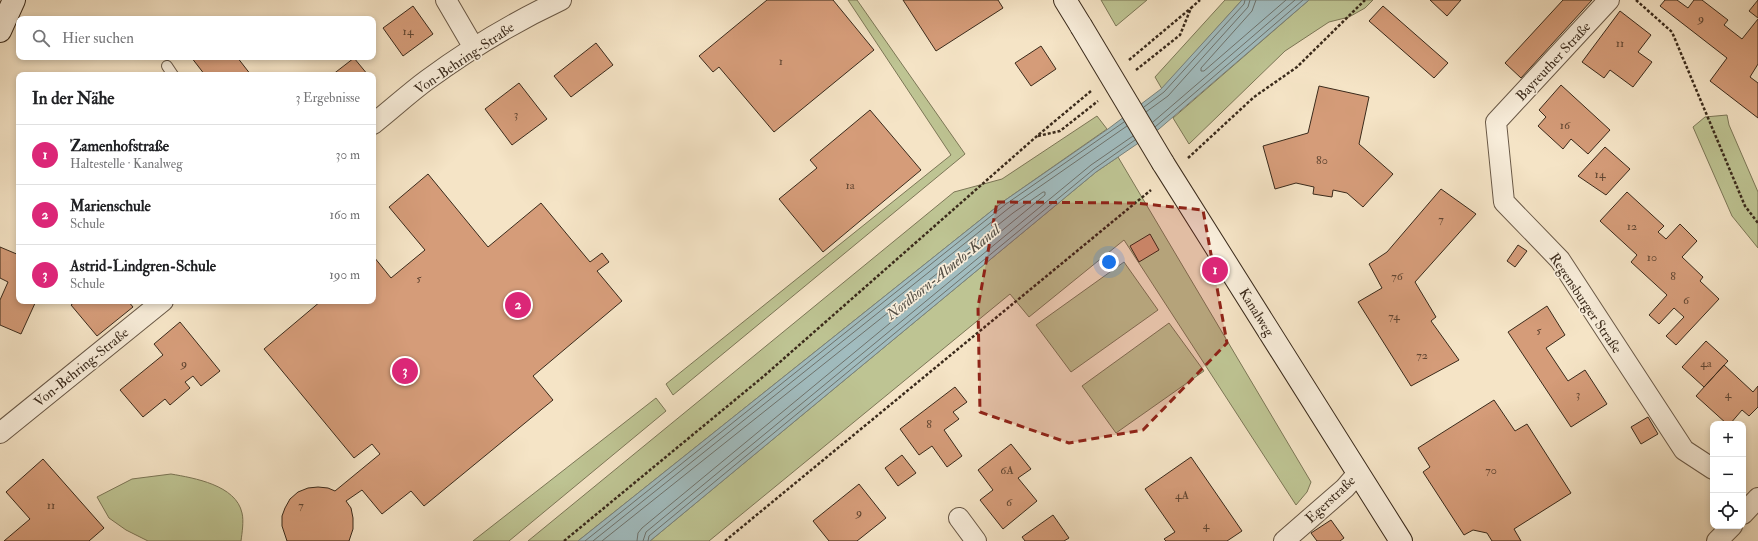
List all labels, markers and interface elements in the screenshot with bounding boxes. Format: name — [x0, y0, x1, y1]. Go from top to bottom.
house number: 9 — [1697, 11, 1704, 26]
search box — [16, 16, 376, 60]
street label: Bayreuther Straße — [1512, 18, 1595, 105]
street label: Von-Behring-Straße — [411, 19, 518, 98]
house number: 14 — [403, 24, 414, 39]
icon: search — [30, 27, 52, 49]
text: Hier suchen — [62, 29, 134, 48]
house number: 11 — [1616, 36, 1624, 51]
house number: 1 — [779, 54, 783, 69]
text: In der Nähe — [32, 88, 114, 109]
text: 3 Ergebnisse — [295, 90, 360, 106]
house number: 3 — [514, 107, 518, 122]
house number: 16 — [1560, 118, 1571, 133]
text: Zamenhofstraße — [70, 137, 169, 156]
text: 1 — [43, 147, 47, 163]
text: 30 m — [336, 147, 360, 163]
house number: 80 — [1316, 153, 1328, 168]
text: Haltestelle · Kanalweg — [70, 156, 183, 172]
house number: 14 — [1595, 167, 1606, 182]
house number: 1a — [845, 178, 856, 193]
text: Marienschule — [70, 197, 151, 216]
text: 2 — [42, 207, 48, 223]
text: 160 m — [329, 207, 360, 223]
house number: 7 — [1438, 212, 1444, 227]
text: Schule — [70, 216, 105, 232]
house number: 12 — [1627, 219, 1637, 234]
water label: Nordhorn-Almelo-Kanal — [882, 220, 1005, 325]
street label: Regensburger Straße — [1546, 250, 1626, 357]
house number: 10 — [1647, 250, 1657, 265]
your location — [1099, 252, 1119, 272]
pin: 1 — [1202, 255, 1228, 285]
text: Astrid-Lindgren-Schule — [70, 257, 216, 276]
text: 3 — [43, 267, 48, 283]
text: 190 m — [329, 267, 360, 283]
house number: 76 — [1391, 269, 1404, 284]
house number: 8 — [1670, 269, 1676, 284]
house number: 5 — [416, 271, 422, 286]
text: Schule — [70, 276, 105, 292]
street label: Kanalweg — [1235, 285, 1278, 340]
pin: 2 — [505, 290, 531, 320]
house number: 6 — [1683, 293, 1690, 308]
house number: 74 — [1388, 309, 1400, 324]
house number: 5 — [1536, 323, 1542, 338]
street label: Von-Behring-Straße — [31, 324, 132, 411]
house number: 72 — [1416, 348, 1428, 363]
house number: 9 — [180, 356, 187, 371]
pin: 3 — [392, 356, 418, 386]
house number: 4a — [1700, 356, 1713, 371]
house number: 3 — [1576, 387, 1580, 402]
house number: 4 — [1725, 387, 1732, 402]
house number: 8 — [926, 417, 932, 432]
map controls — [1710, 421, 1746, 529]
button: + — [1710, 421, 1746, 457]
button: − — [1710, 457, 1746, 493]
house number: 6A — [1000, 463, 1014, 478]
house number: 70 — [1485, 463, 1497, 478]
street label: Egerstraße — [1302, 472, 1359, 527]
house number: 4A — [1175, 488, 1189, 503]
button: locate — [1710, 493, 1746, 529]
house number: 6 — [1006, 495, 1013, 510]
house number: 11 — [47, 498, 55, 513]
house number: 7 — [298, 498, 304, 513]
house number: 9 — [855, 505, 862, 520]
house number: 4 — [1203, 518, 1210, 533]

